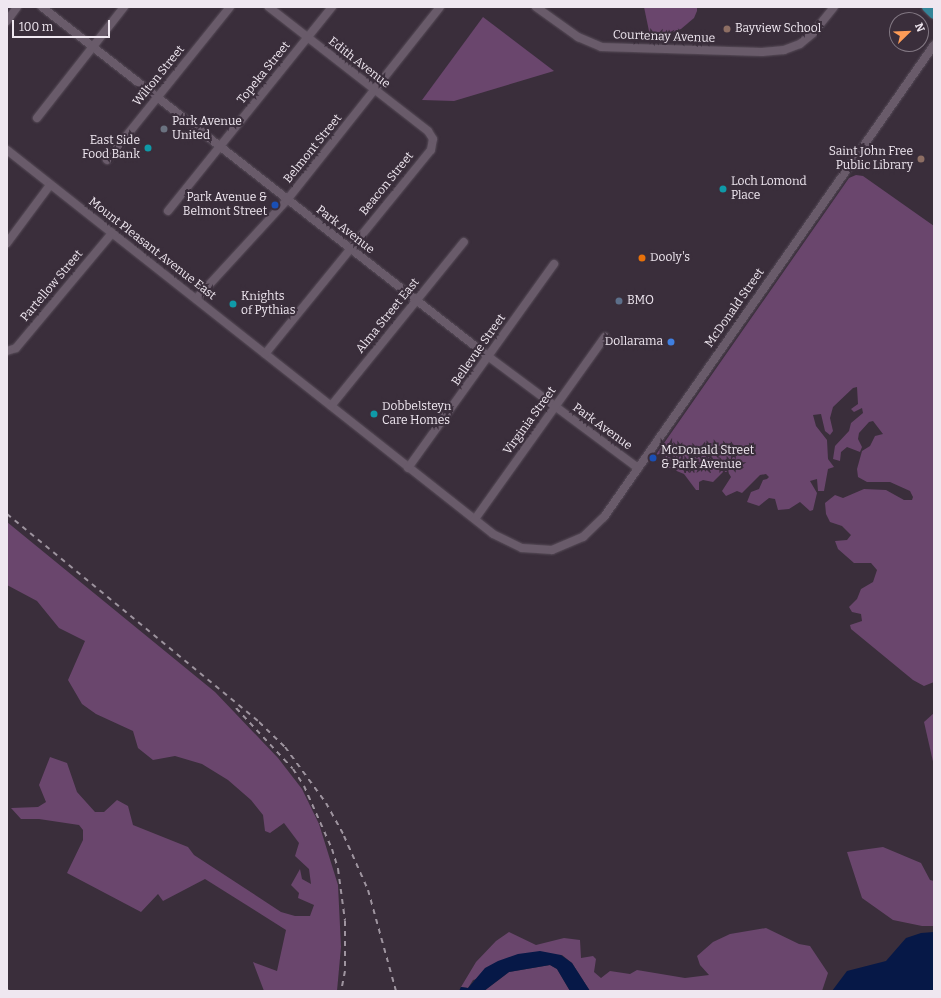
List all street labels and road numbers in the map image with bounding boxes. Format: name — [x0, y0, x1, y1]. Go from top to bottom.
street label: Courtenay Avenue — [613, 28, 715, 46]
street label: Edith Avenue — [325, 34, 393, 92]
street label: Topeka Street — [234, 39, 294, 107]
street label: Wilton Street — [130, 43, 188, 109]
street label: Belmont Street — [281, 112, 345, 186]
street label: Beacon Street — [357, 149, 417, 219]
street label: Mount Pleasant Avenue East — [85, 195, 219, 303]
street label: Park Avenue — [313, 203, 377, 257]
street label: Partellow Street — [18, 247, 86, 325]
street label: McDonald Street — [702, 266, 768, 350]
street label: Alma Street East — [353, 276, 423, 356]
street label: Bellevue Street — [449, 311, 509, 389]
street label: Virginia Street — [501, 384, 559, 458]
street label: Park Avenue — [569, 401, 635, 453]

